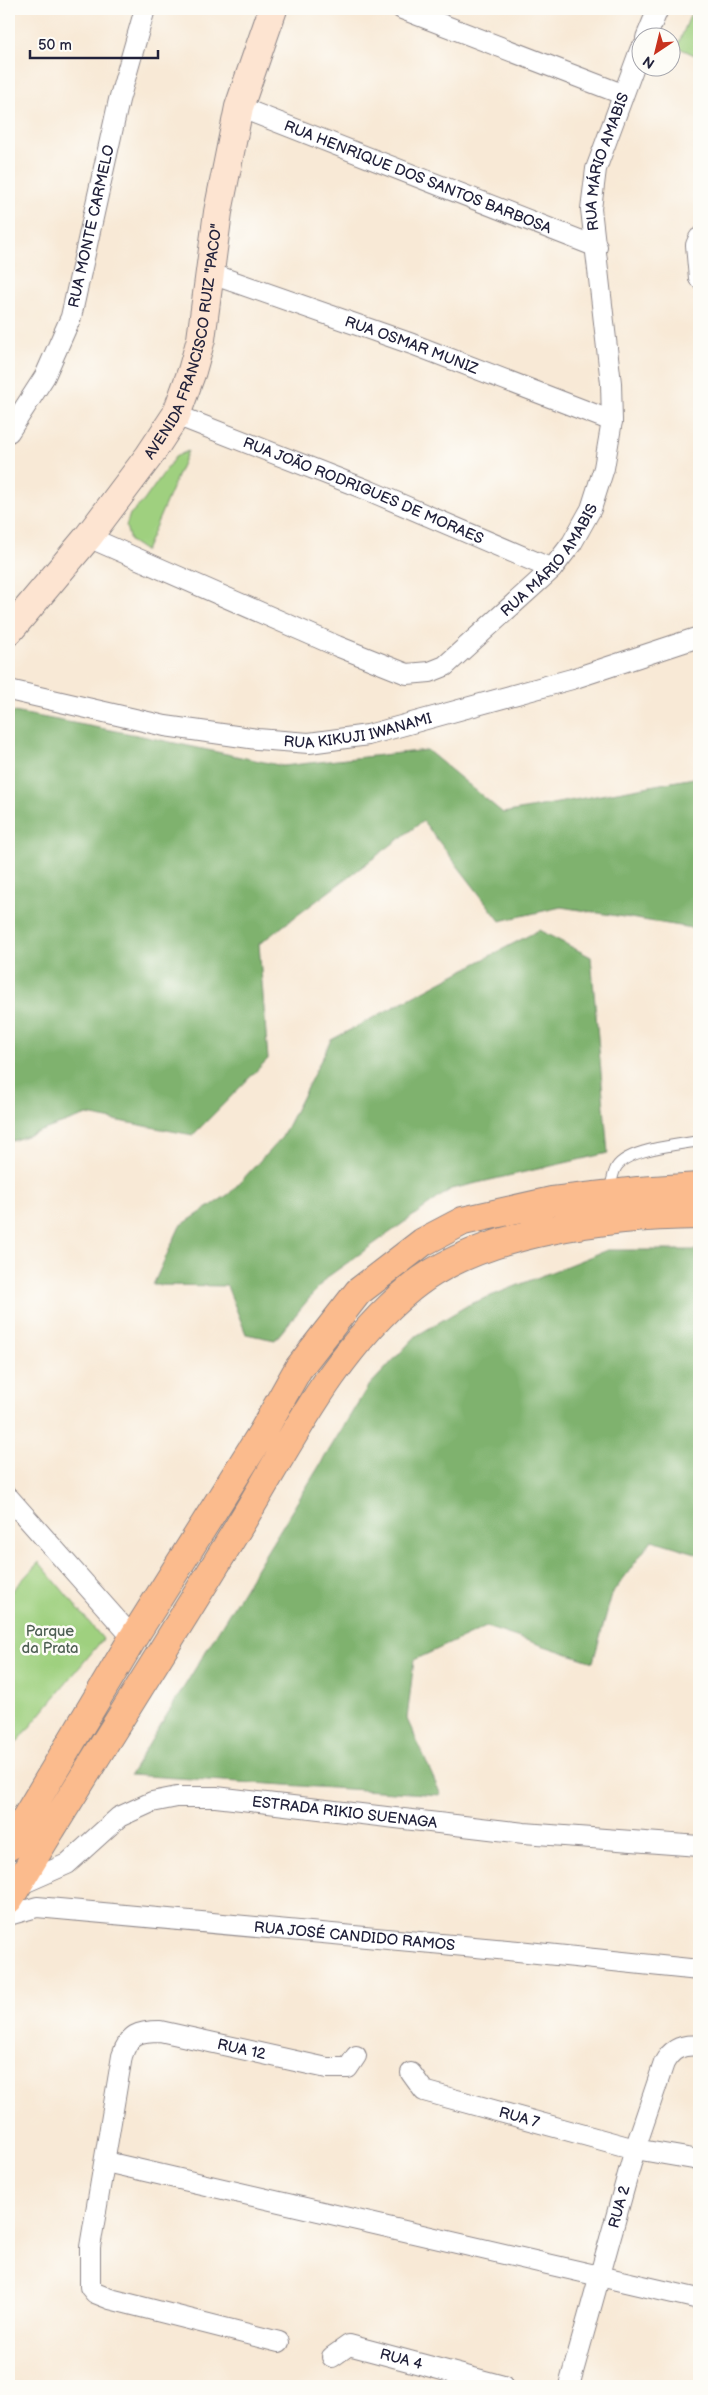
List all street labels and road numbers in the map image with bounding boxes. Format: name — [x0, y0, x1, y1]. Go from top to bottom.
street label: RUA MÁRIO AMABIS — [582, 90, 633, 232]
street label: RUA HENRIQUE DOS SANTOS BARBOSA — [281, 117, 555, 239]
street label: RUA MONTE CARMELO — [64, 143, 119, 310]
street label: AVENIDA FRANCISCO RUIZ "PACO" — [140, 222, 226, 463]
street label: RUA OSMAR MUNIZ — [342, 312, 482, 379]
street label: RUA JOÃO RODRIGUES DE MORAES — [240, 433, 486, 549]
street label: RUA MÁRIO AMABIS — [497, 502, 602, 621]
street label: RUA KIKUJI IWANAMI — [283, 709, 434, 753]
street label: ESTRADA RIKIO SUENAGA — [251, 1792, 439, 1833]
street label: RUA JOSÉ CANDIDO RAMOS — [253, 1918, 456, 1955]
street label: RUA 12 — [215, 2035, 268, 2064]
street label: RUA 7 — [497, 2103, 542, 2132]
street label: RUA 2 — [604, 2183, 634, 2230]
street label: RUA 4 — [378, 2345, 425, 2374]

